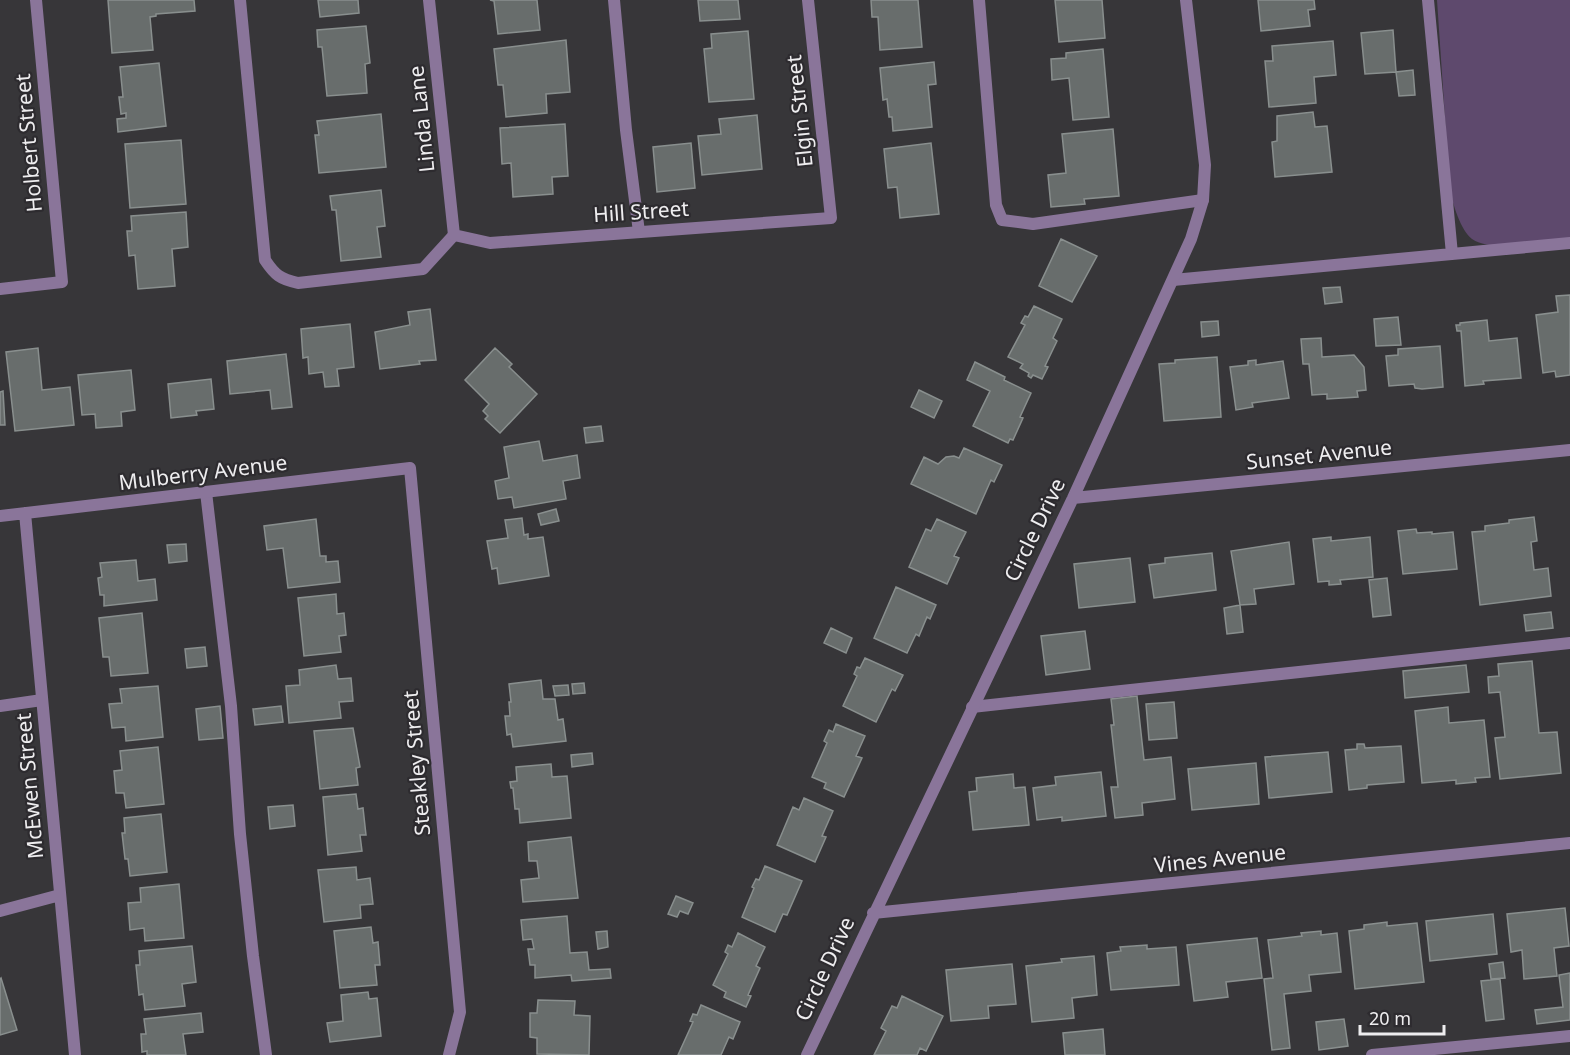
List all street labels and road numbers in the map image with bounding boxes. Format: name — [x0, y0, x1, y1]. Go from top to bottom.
street label: Elgin Street — [779, 53, 819, 169]
street label: Linda Lane — [401, 64, 441, 174]
street label: Holbert Street — [8, 72, 48, 213]
street label: Hill Street — [592, 194, 690, 228]
street label: Sunset Avenue — [1245, 432, 1393, 476]
street label: Mulberry Avenue — [117, 448, 289, 496]
street label: Circle Drive — [997, 473, 1071, 586]
street label: Steakley Street — [396, 689, 436, 837]
street label: McEwen Street — [9, 712, 49, 860]
street label: Vines Avenue — [1153, 837, 1287, 879]
street label: Circle Drive — [788, 912, 860, 1025]

